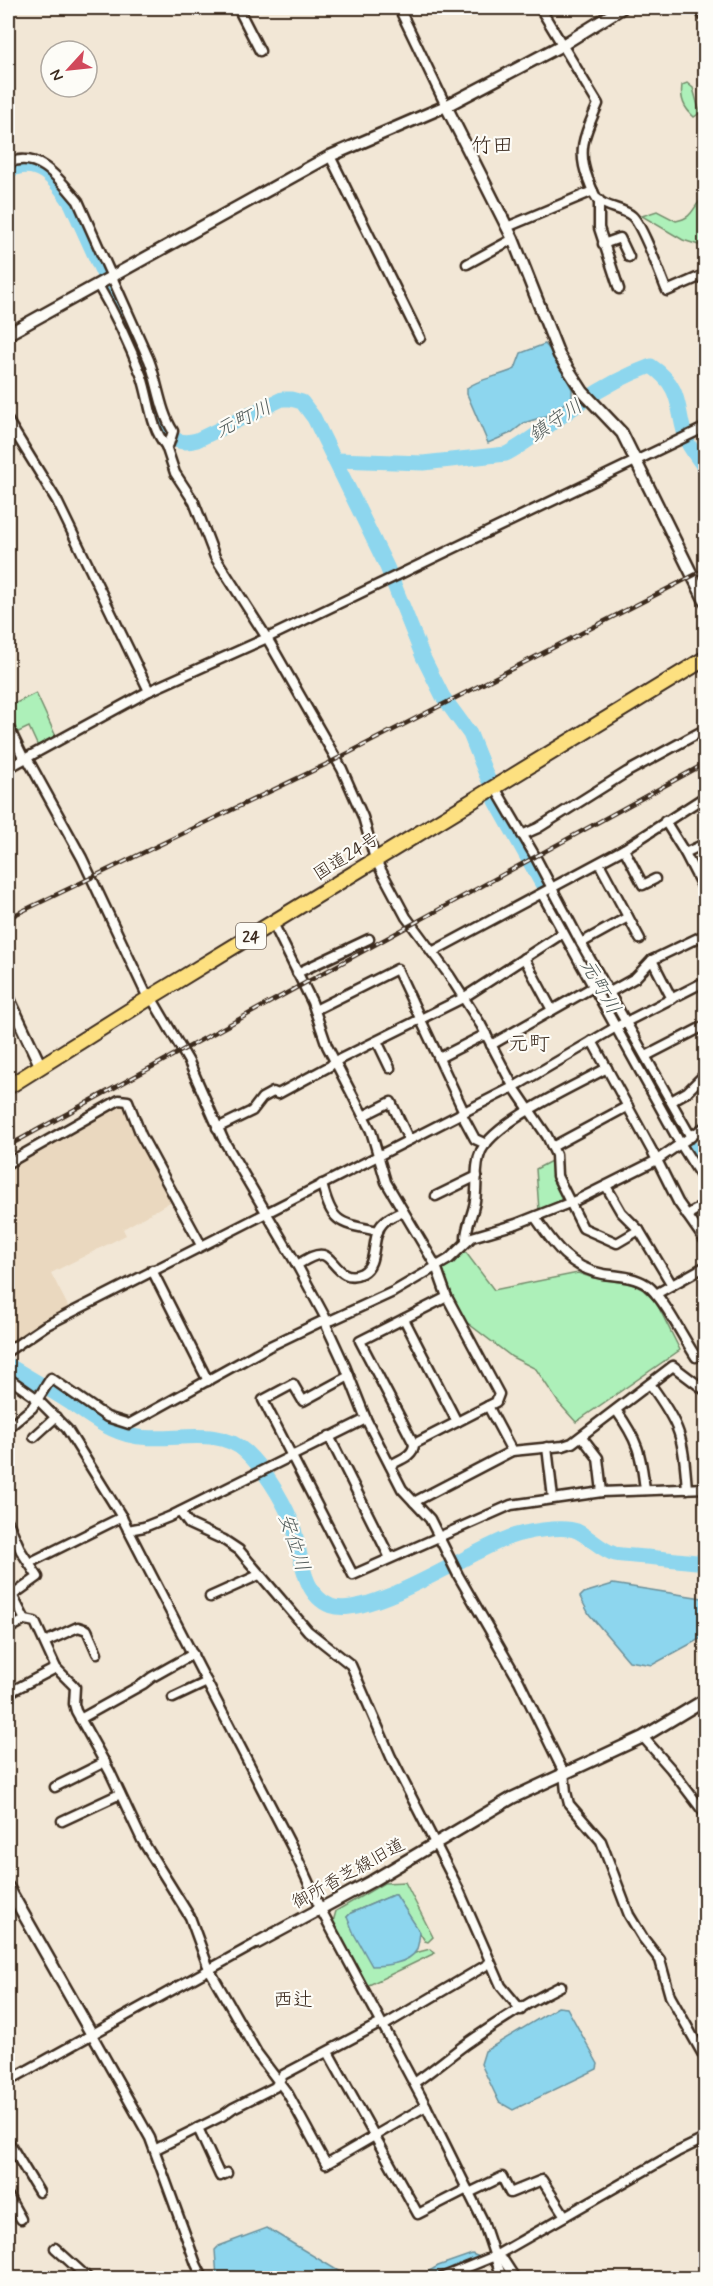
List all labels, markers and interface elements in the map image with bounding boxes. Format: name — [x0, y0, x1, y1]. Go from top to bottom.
north arrow — [39, 39, 99, 99]
text: N — [45, 66, 69, 85]
district label: 竹田 — [471, 132, 513, 160]
water label: 鎮守川 — [523, 393, 588, 449]
water label: 元町川 — [211, 394, 277, 445]
street label: 国道24号 — [309, 827, 384, 887]
road number: 24 — [236, 923, 266, 949]
water label: 元町川 — [573, 954, 626, 1019]
district label: 元町 — [508, 1030, 550, 1058]
water label: 安位川 — [271, 1510, 316, 1575]
street label: 御所香芝線旧道 — [288, 1833, 409, 1915]
district label: 西辻 — [273, 1987, 313, 2014]

